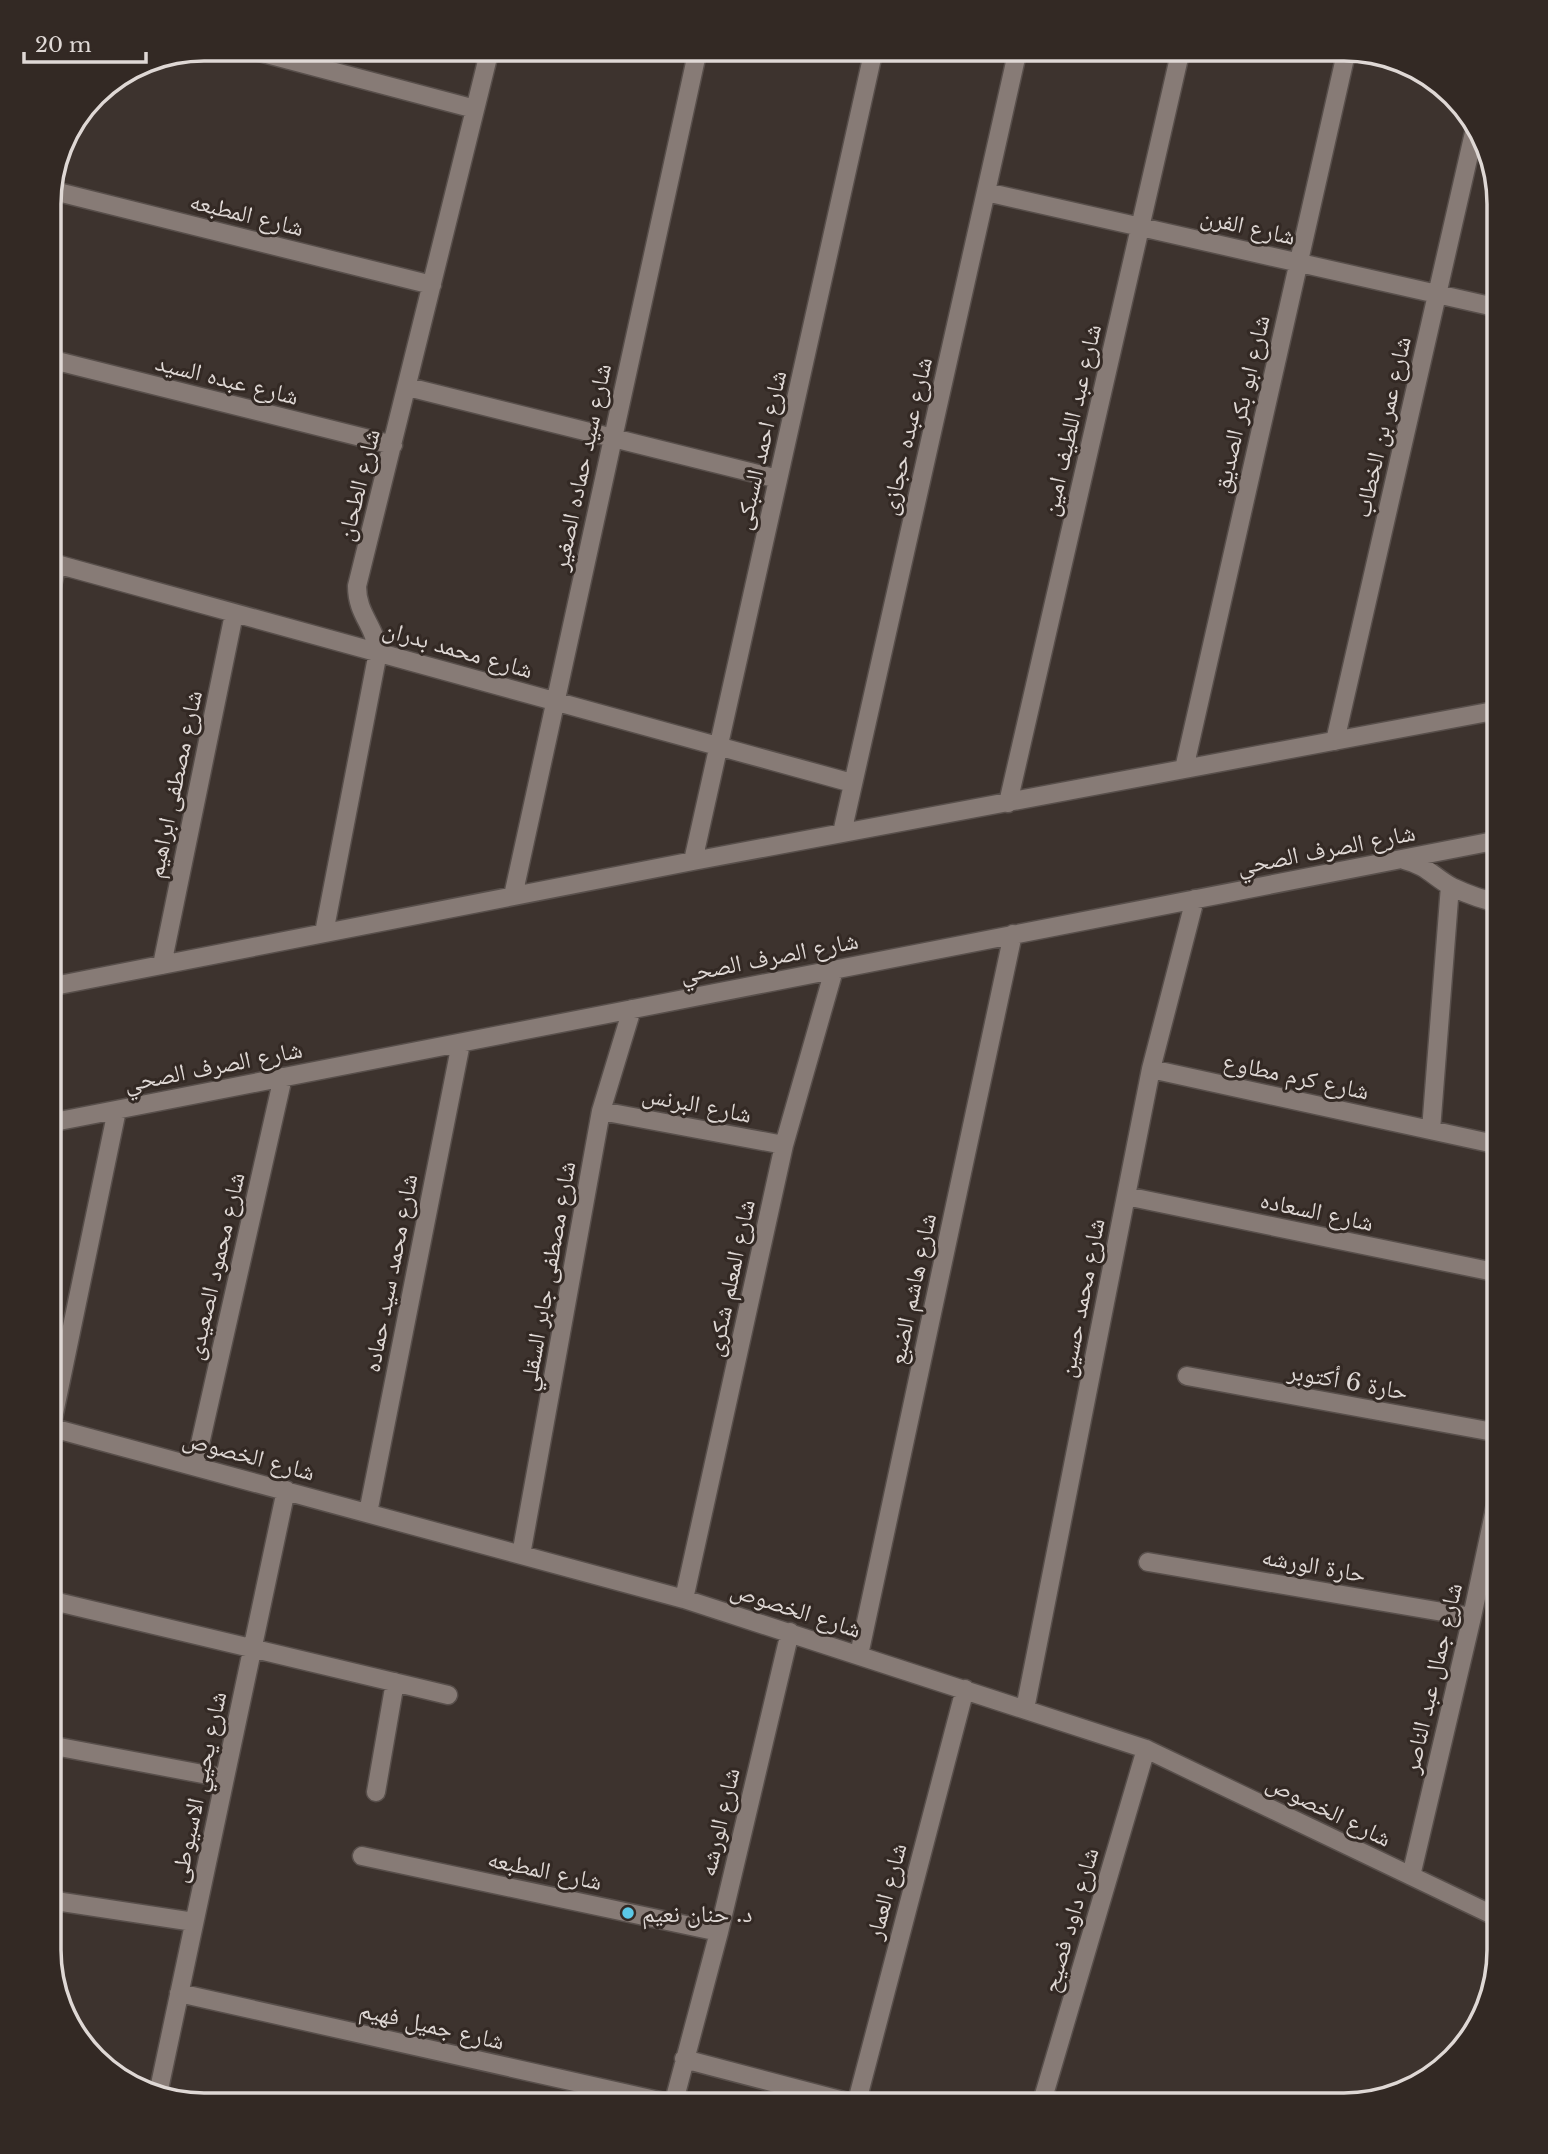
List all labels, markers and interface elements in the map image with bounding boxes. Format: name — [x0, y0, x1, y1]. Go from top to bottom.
scale bar — [24, 21, 147, 65]
text: 20 m — [35, 32, 92, 58]
street label: شارع المطبعه — [187, 186, 307, 243]
street label: شارع الفرن — [1198, 201, 1298, 252]
street label: شارع ابو بكر الصديق — [1206, 312, 1277, 496]
street label: شارع عبد اللطيف امين — [1035, 321, 1108, 519]
street label: شارع عمر بن الخطاب — [1347, 334, 1418, 521]
street label: شارع عبده السيد — [152, 347, 302, 412]
street label: شارع عبده حجازى — [874, 354, 939, 518]
street label: شارع سيد حماده الصغير — [545, 361, 618, 574]
street label: شارع احمد السبكى — [728, 367, 793, 533]
street label: شارع الطحان — [330, 426, 387, 544]
street label: شارع محمد بدران — [379, 614, 536, 685]
street label: شارع مصطفى ابراهيم — [140, 688, 210, 881]
street label: شارع الصرف الصحي — [1234, 818, 1419, 885]
street label: شارع الصرف الصحي — [677, 926, 862, 993]
street label: شارع الصرف الصحي — [121, 1035, 306, 1102]
street label: شارع كرم مطاوع — [1220, 1046, 1372, 1108]
street label: شارع البرنس — [640, 1079, 754, 1130]
street label: شارع مصطفى جابر السقلي — [513, 1159, 587, 1394]
street label: شارع محمود الصعيدى — [179, 1169, 252, 1363]
street label: شارع محمد سيد حماده — [357, 1171, 424, 1375]
street label: شارع السعاده — [1258, 1185, 1376, 1238]
street label: شارع المعلم شكرى — [699, 1197, 763, 1360]
street label: شارع هاشم الضبع — [882, 1211, 944, 1368]
street label: شارع محمد حسين — [1051, 1216, 1112, 1380]
street label: حارة 6 أكتوبر — [1285, 1356, 1410, 1406]
street label: شارع الخصوص — [180, 1423, 318, 1488]
street label: حارة الورشه — [1260, 1542, 1368, 1588]
street label: شارع الخصوص — [727, 1574, 865, 1645]
street label: شارع جمال عبد الناصر — [1396, 1580, 1469, 1777]
street label: شارع يحيي الاسيوطى — [164, 1689, 237, 1886]
street label: شارع الورشه — [692, 1765, 747, 1879]
street label: شارع الخصوص — [1261, 1767, 1396, 1854]
street label: شارع العمار — [859, 1840, 914, 1944]
street label: شارع المطبعه — [485, 1844, 605, 1897]
street label: شارع داود فصيح — [1035, 1844, 1106, 1996]
place label: د. حنان نعيم — [642, 1899, 752, 1930]
marker: د. حنان نعيم — [620, 1905, 636, 1921]
street label: شارع جميل فهيم — [356, 1994, 507, 2058]

